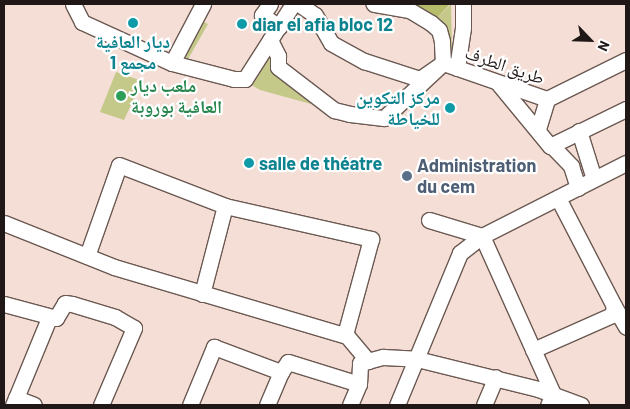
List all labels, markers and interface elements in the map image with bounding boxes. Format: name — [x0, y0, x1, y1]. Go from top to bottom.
place label: diar el afia bloc 12 — [252, 13, 393, 35]
north arrow — [565, 15, 615, 65]
marker: ديار العافية مجمع 1 — [127, 17, 139, 29]
marker: diar el afia bloc 12 — [236, 18, 248, 30]
place label: ديار العافية مجمع 1 — [96, 31, 170, 74]
text: N — [595, 39, 614, 54]
street label: طريق الطرف — [463, 41, 547, 89]
place label: ملعب ديار العافية بوروبة — [131, 75, 222, 118]
place label: مركز التكوين للخياطة — [356, 87, 440, 130]
marker: ملعب ديار العافية بوروبة — [115, 90, 127, 102]
marker: مركز التكوين للخياطة — [444, 102, 456, 114]
place label: salle de théatre — [259, 152, 382, 174]
place label: Administration du cem — [417, 155, 536, 198]
marker: salle de théatre — [243, 157, 255, 169]
marker: Administration du cem — [401, 170, 413, 182]

